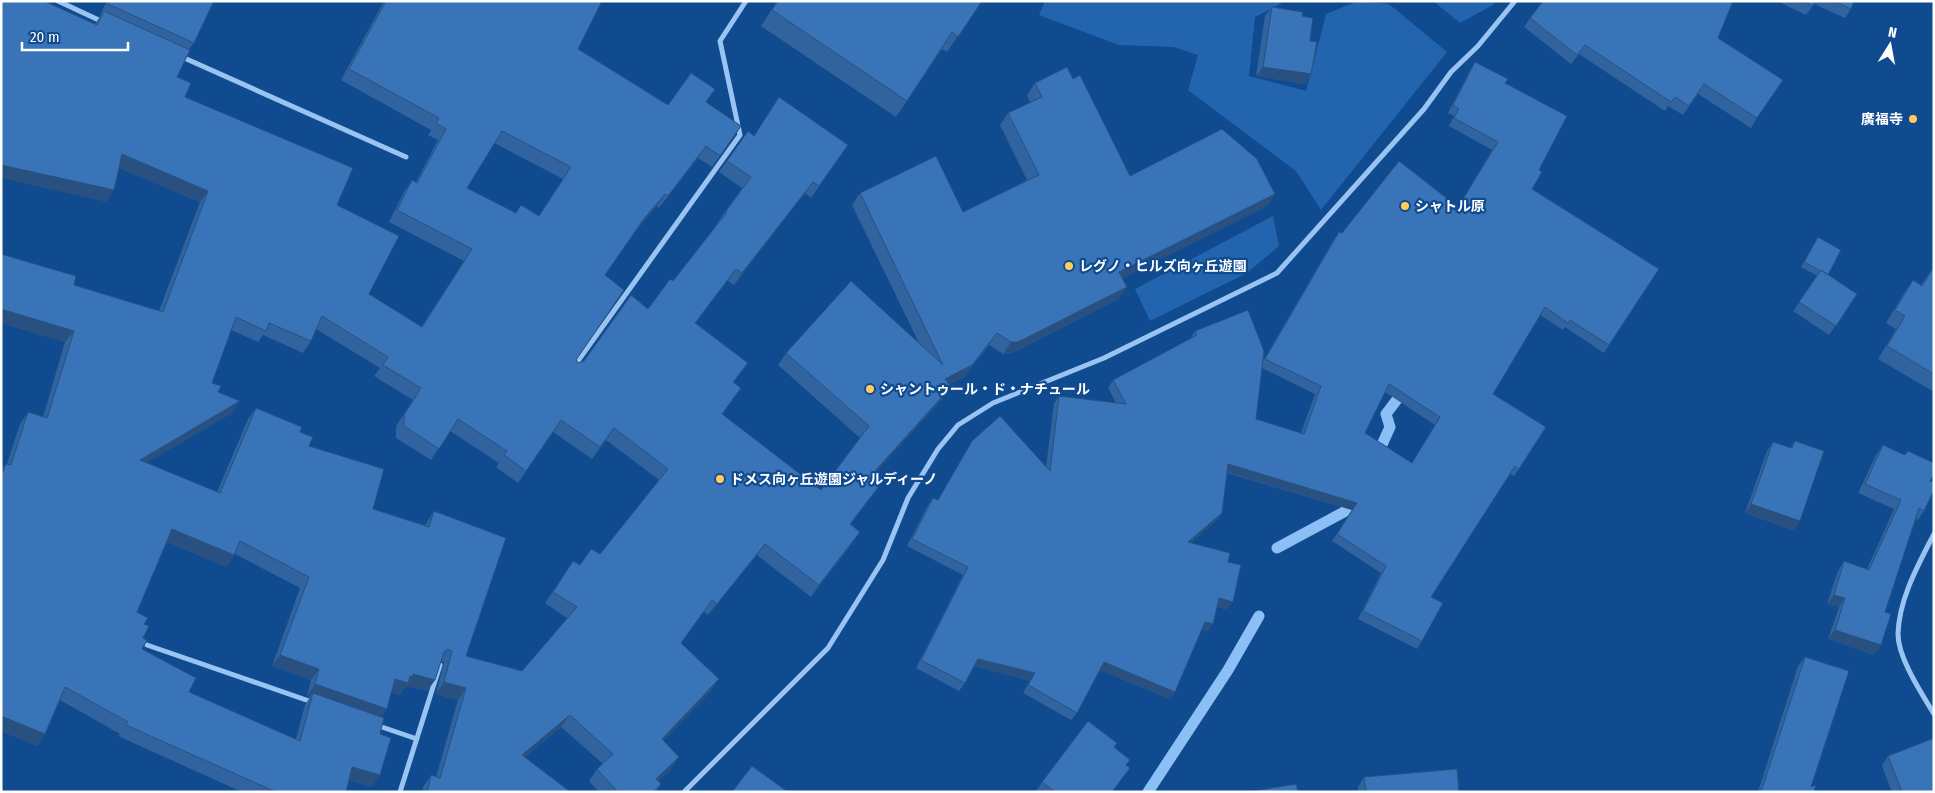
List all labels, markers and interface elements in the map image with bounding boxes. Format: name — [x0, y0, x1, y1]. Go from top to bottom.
scale bar — [22, 20, 129, 52]
north arrow — [1865, 20, 1915, 70]
text: N — [1887, 24, 1898, 42]
text: 20 m — [30, 28, 60, 46]
place label: 廣福寺 — [1861, 111, 1903, 128]
marker: 廣福寺 — [1907, 113, 1919, 125]
place label: シャトル原 — [1415, 198, 1485, 215]
marker: シャトル原 — [1399, 200, 1411, 212]
place label: レグノ・ヒルズ向ヶ丘遊園 — [1079, 258, 1247, 275]
marker: レグノ・ヒルズ向ヶ丘遊園 — [1063, 260, 1075, 272]
place label: シャントゥール・ド・ナチュール — [880, 381, 1090, 398]
marker: シャントゥール・ド・ナチュール — [864, 383, 876, 395]
place label: ドメス向ヶ丘遊園ジャルディーノ — [730, 471, 937, 488]
marker: ドメス向ヶ丘遊園ジャルディーノ — [714, 473, 726, 485]

